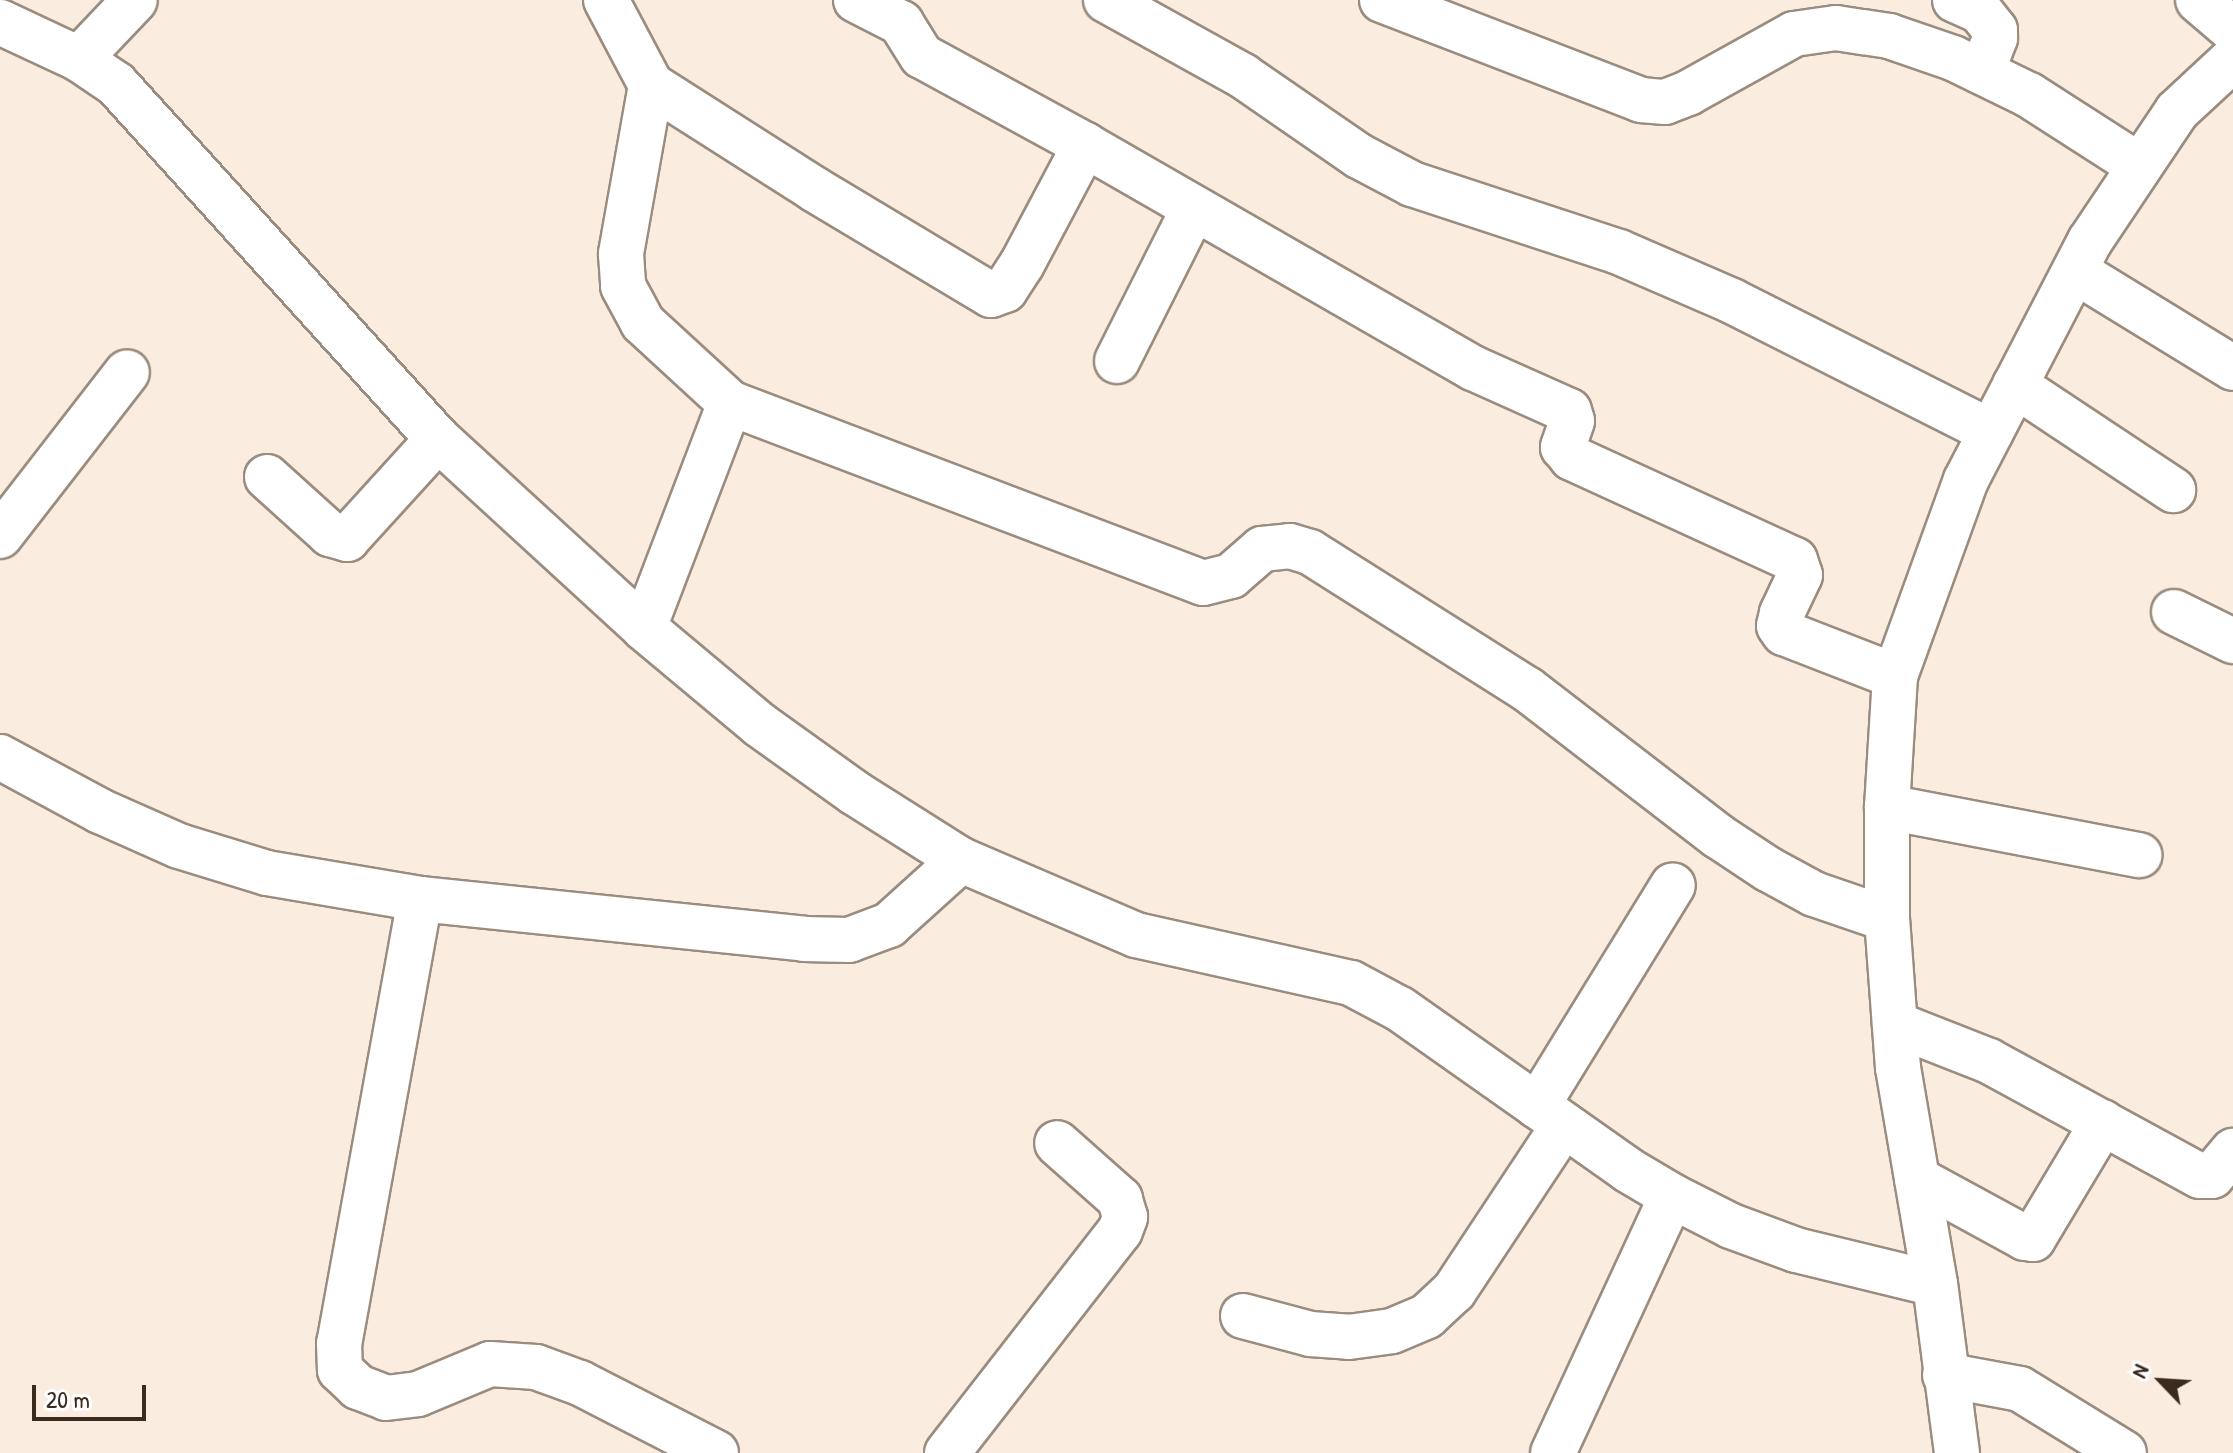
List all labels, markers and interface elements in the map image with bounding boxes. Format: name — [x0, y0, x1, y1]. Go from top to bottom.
north arrow — [2121, 1341, 2201, 1421]
text: N — [2123, 1359, 2155, 1383]
scale bar — [36, 1369, 150, 1419]
text: 20 m — [46, 1383, 90, 1415]

